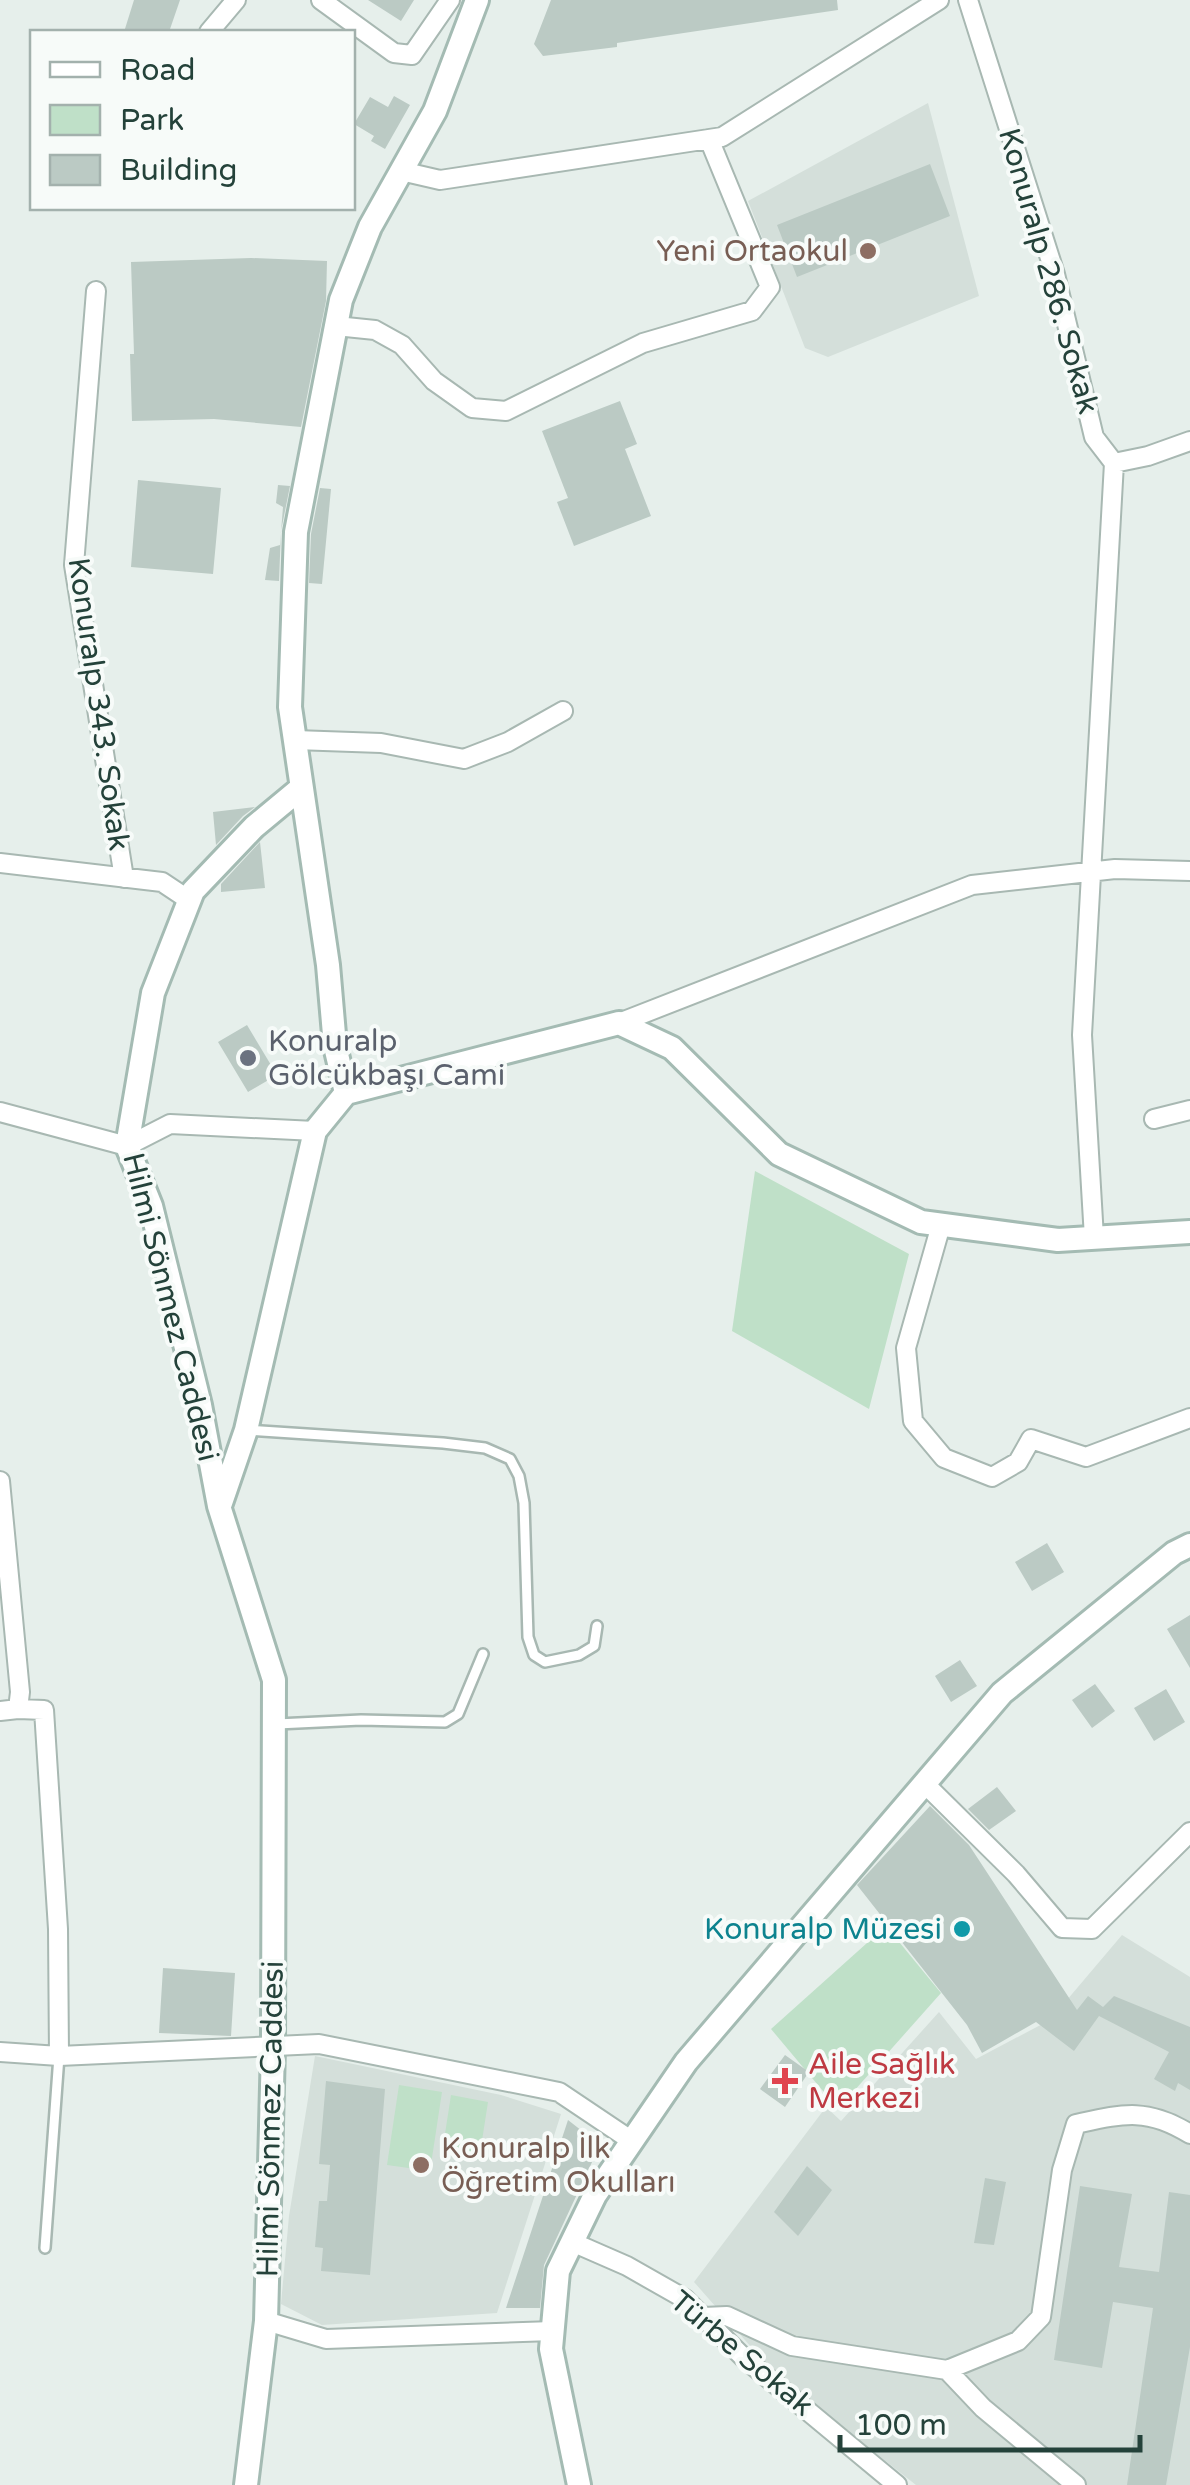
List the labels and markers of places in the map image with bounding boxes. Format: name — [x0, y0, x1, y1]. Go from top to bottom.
place label: Yeni Ortaokul — [656, 233, 848, 270]
marker: Yeni Ortaokul — [857, 240, 879, 262]
place label: Konuralp Gölcükbaşı Cami — [268, 1023, 505, 1094]
marker: Konuralp Gölcükbaşı Cami — [237, 1047, 259, 1069]
place label: Konuralp Müzesi — [704, 1911, 942, 1948]
marker: Konuralp Müzesi — [951, 1918, 973, 1940]
place label: Aile Sağlık Merkezi — [808, 2046, 955, 2117]
marker: Aile Sağlık Merkezi — [772, 2068, 798, 2094]
place label: Konuralp İlk Öğretim Okulları — [441, 2130, 675, 2201]
marker: Konuralp İlk Öğretim Okulları — [410, 2154, 432, 2176]

